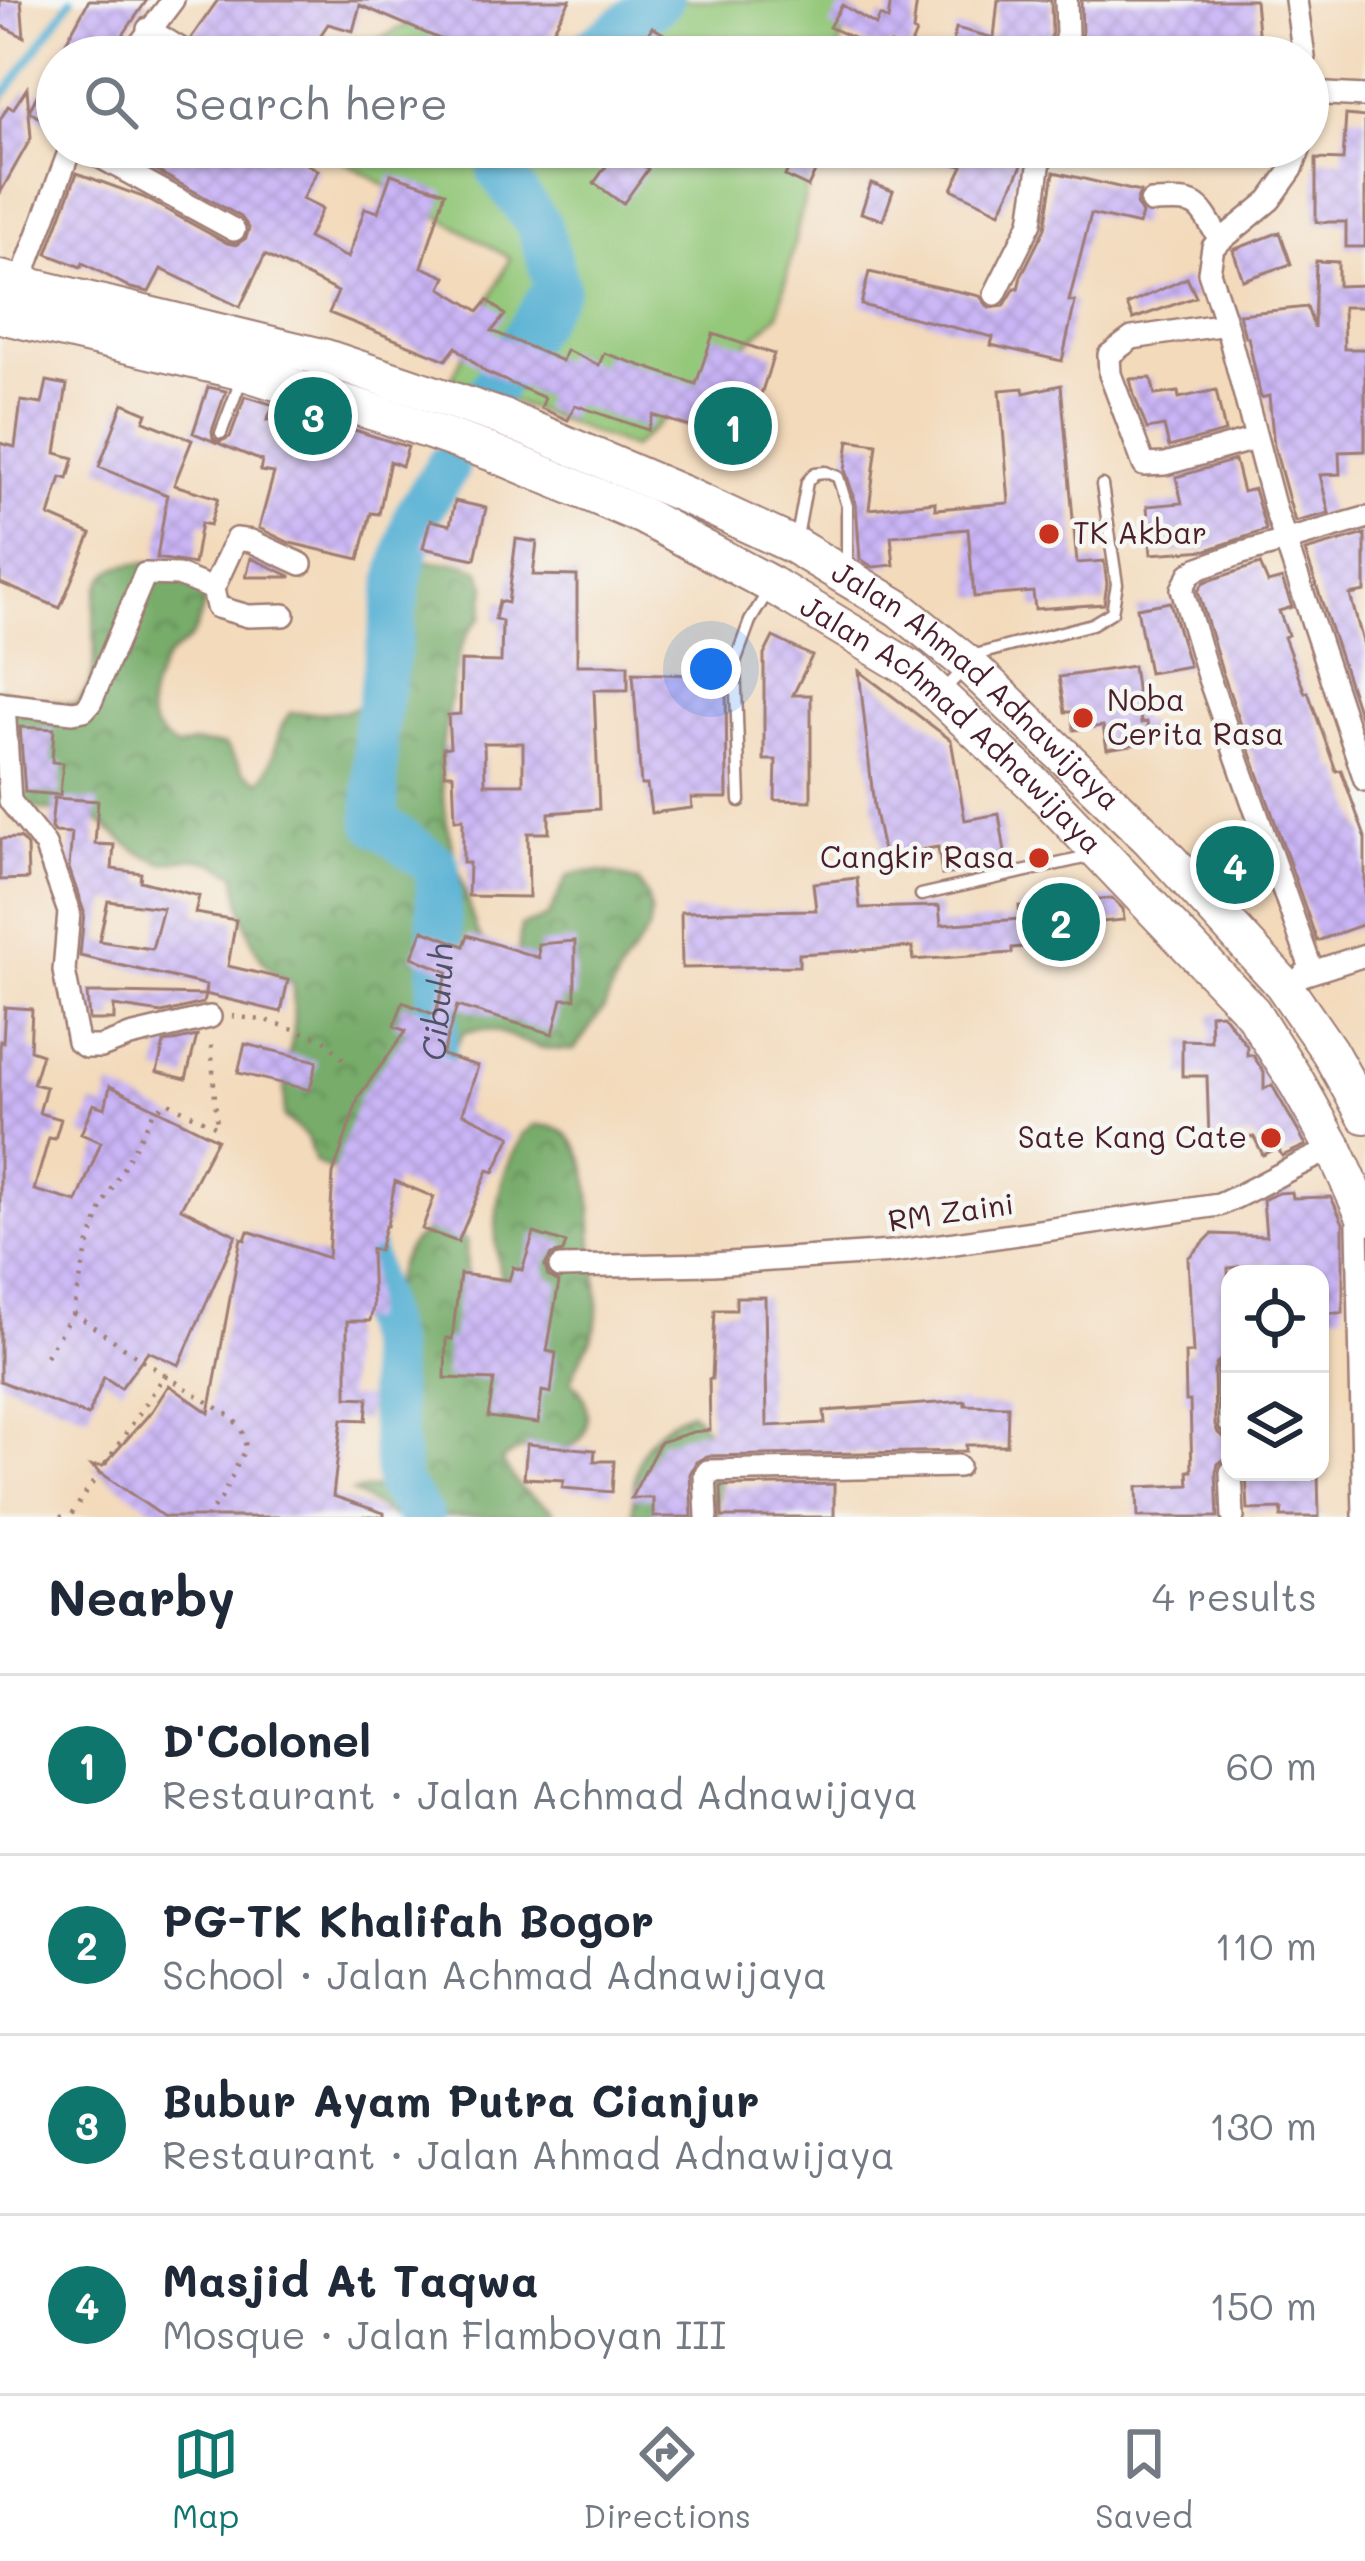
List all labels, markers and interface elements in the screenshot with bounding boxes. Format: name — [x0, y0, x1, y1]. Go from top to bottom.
search box — [36, 36, 1329, 168]
icon: search — [78, 69, 144, 135]
text: Search here — [174, 73, 448, 131]
pin: 3 — [274, 371, 352, 461]
pin: 1 — [694, 381, 772, 471]
place label: TK Akbar — [1073, 512, 1207, 552]
marker: TK Akbar — [1036, 521, 1062, 547]
street label: Jalan Ahmad Adnawijaya — [825, 551, 1130, 818]
street label: Jalan Achmad Adnawijaya — [794, 585, 1112, 862]
your location — [681, 639, 741, 699]
place label: Noba Cerita Rasa — [1107, 679, 1284, 753]
marker: Noba Cerita Rasa — [1070, 705, 1096, 731]
pin: 4 — [1196, 820, 1274, 910]
place label: Cangkir Rasa — [820, 836, 1015, 876]
marker: Cangkir Rasa — [1026, 845, 1052, 871]
pin: 2 — [1022, 877, 1100, 967]
water label: Cibuluh — [410, 943, 461, 1062]
place label: Sate Kang Cate — [1018, 1116, 1247, 1156]
marker: Sate Kang Cate — [1258, 1125, 1284, 1151]
street label: RM Zaini — [885, 1182, 1016, 1240]
map controls — [1221, 1265, 1329, 1481]
button: locate — [1221, 1265, 1329, 1373]
button: layers — [1221, 1373, 1329, 1481]
text: Nearby — [48, 1562, 235, 1629]
text: 4 results — [1152, 1570, 1317, 1621]
text: D'Colonel — [162, 1710, 371, 1768]
text: 1 — [78, 1739, 96, 1790]
text: 60 m — [1226, 1739, 1317, 1790]
text: Restaurant · Jalan Achmad Adnawijaya — [162, 1768, 918, 1819]
text: PG-TK Khalifah Bogor — [162, 1890, 654, 1948]
text: 2 — [76, 1919, 98, 1970]
text: 110 m — [1215, 1919, 1317, 1970]
text: School · Jalan Achmad Adnawijaya — [162, 1948, 827, 1999]
text: Bubur Ayam Putra Cianjur — [162, 2070, 759, 2128]
text: 3 — [75, 2099, 99, 2150]
text: 130 m — [1209, 2099, 1317, 2150]
text: Restaurant · Jalan Ahmad Adnawijaya — [162, 2128, 895, 2179]
text: Masjid At Taqwa — [162, 2250, 539, 2308]
text: 4 — [75, 2279, 99, 2330]
text: 150 m — [1209, 2279, 1317, 2330]
text: Mosque · Jalan Flamboyan III — [162, 2308, 726, 2359]
tab: Map — [172, 2421, 239, 2536]
tab: Directions — [583, 2421, 751, 2536]
tab: Saved — [1095, 2421, 1193, 2536]

